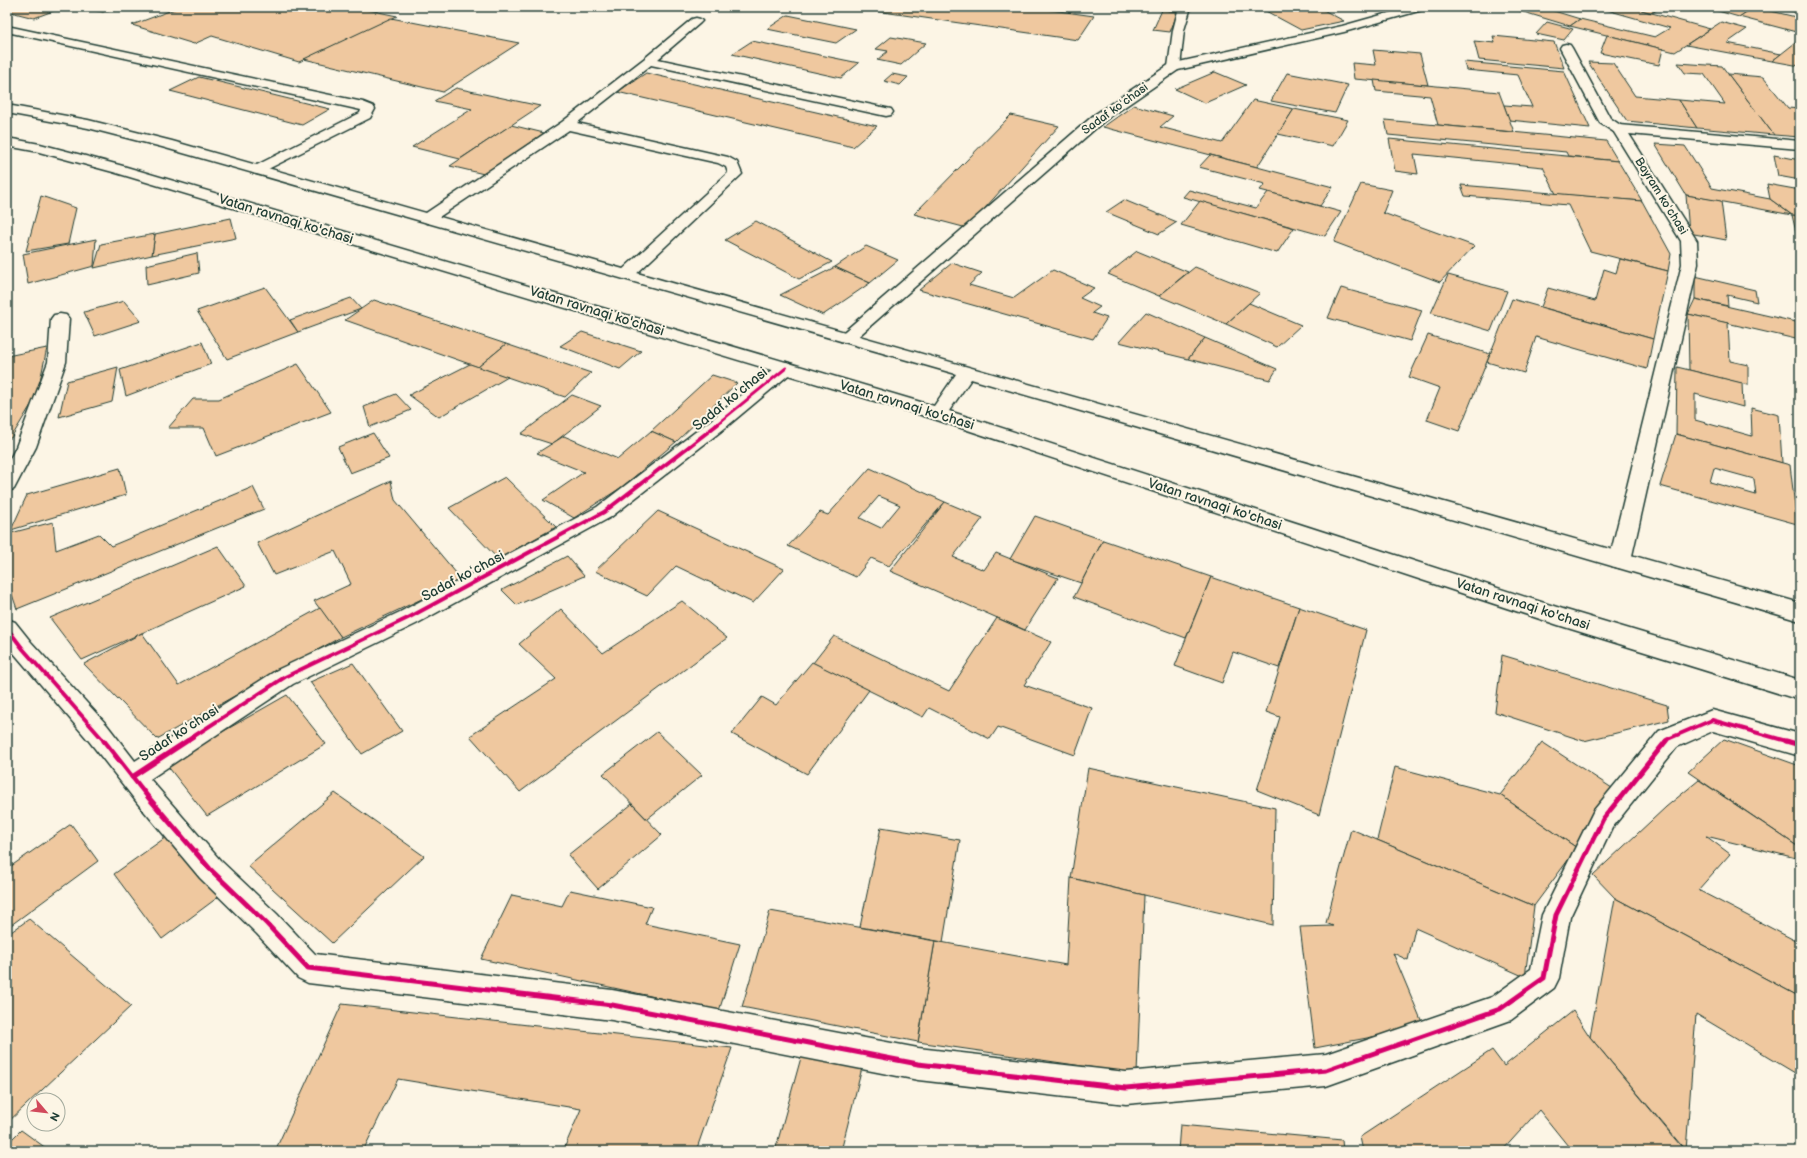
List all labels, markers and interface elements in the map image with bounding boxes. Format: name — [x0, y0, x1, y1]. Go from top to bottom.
street label: Sadaf koʻchasi — [1079, 80, 1151, 138]
street label: Bayram koʻchasi — [1631, 155, 1691, 238]
street label: Vatan ravnaqi ko'chasi — [217, 190, 355, 248]
street label: Vatan ravnaqi ko'chasi — [528, 282, 666, 340]
street label: Sadaf koʻchasi — [689, 364, 771, 434]
street label: Vatan ravnaqi ko'chasi — [838, 376, 976, 434]
street label: Vatan ravnaqi ko'chasi — [1146, 474, 1284, 534]
street label: Sadaf koʻchasi — [419, 547, 507, 605]
street label: Vatan ravnaqi ko'chasi — [1454, 574, 1592, 634]
street label: Sadaf koʻchasi — [136, 701, 222, 765]
north arrow — [26, 1092, 66, 1132]
text: N — [47, 1110, 62, 1123]

